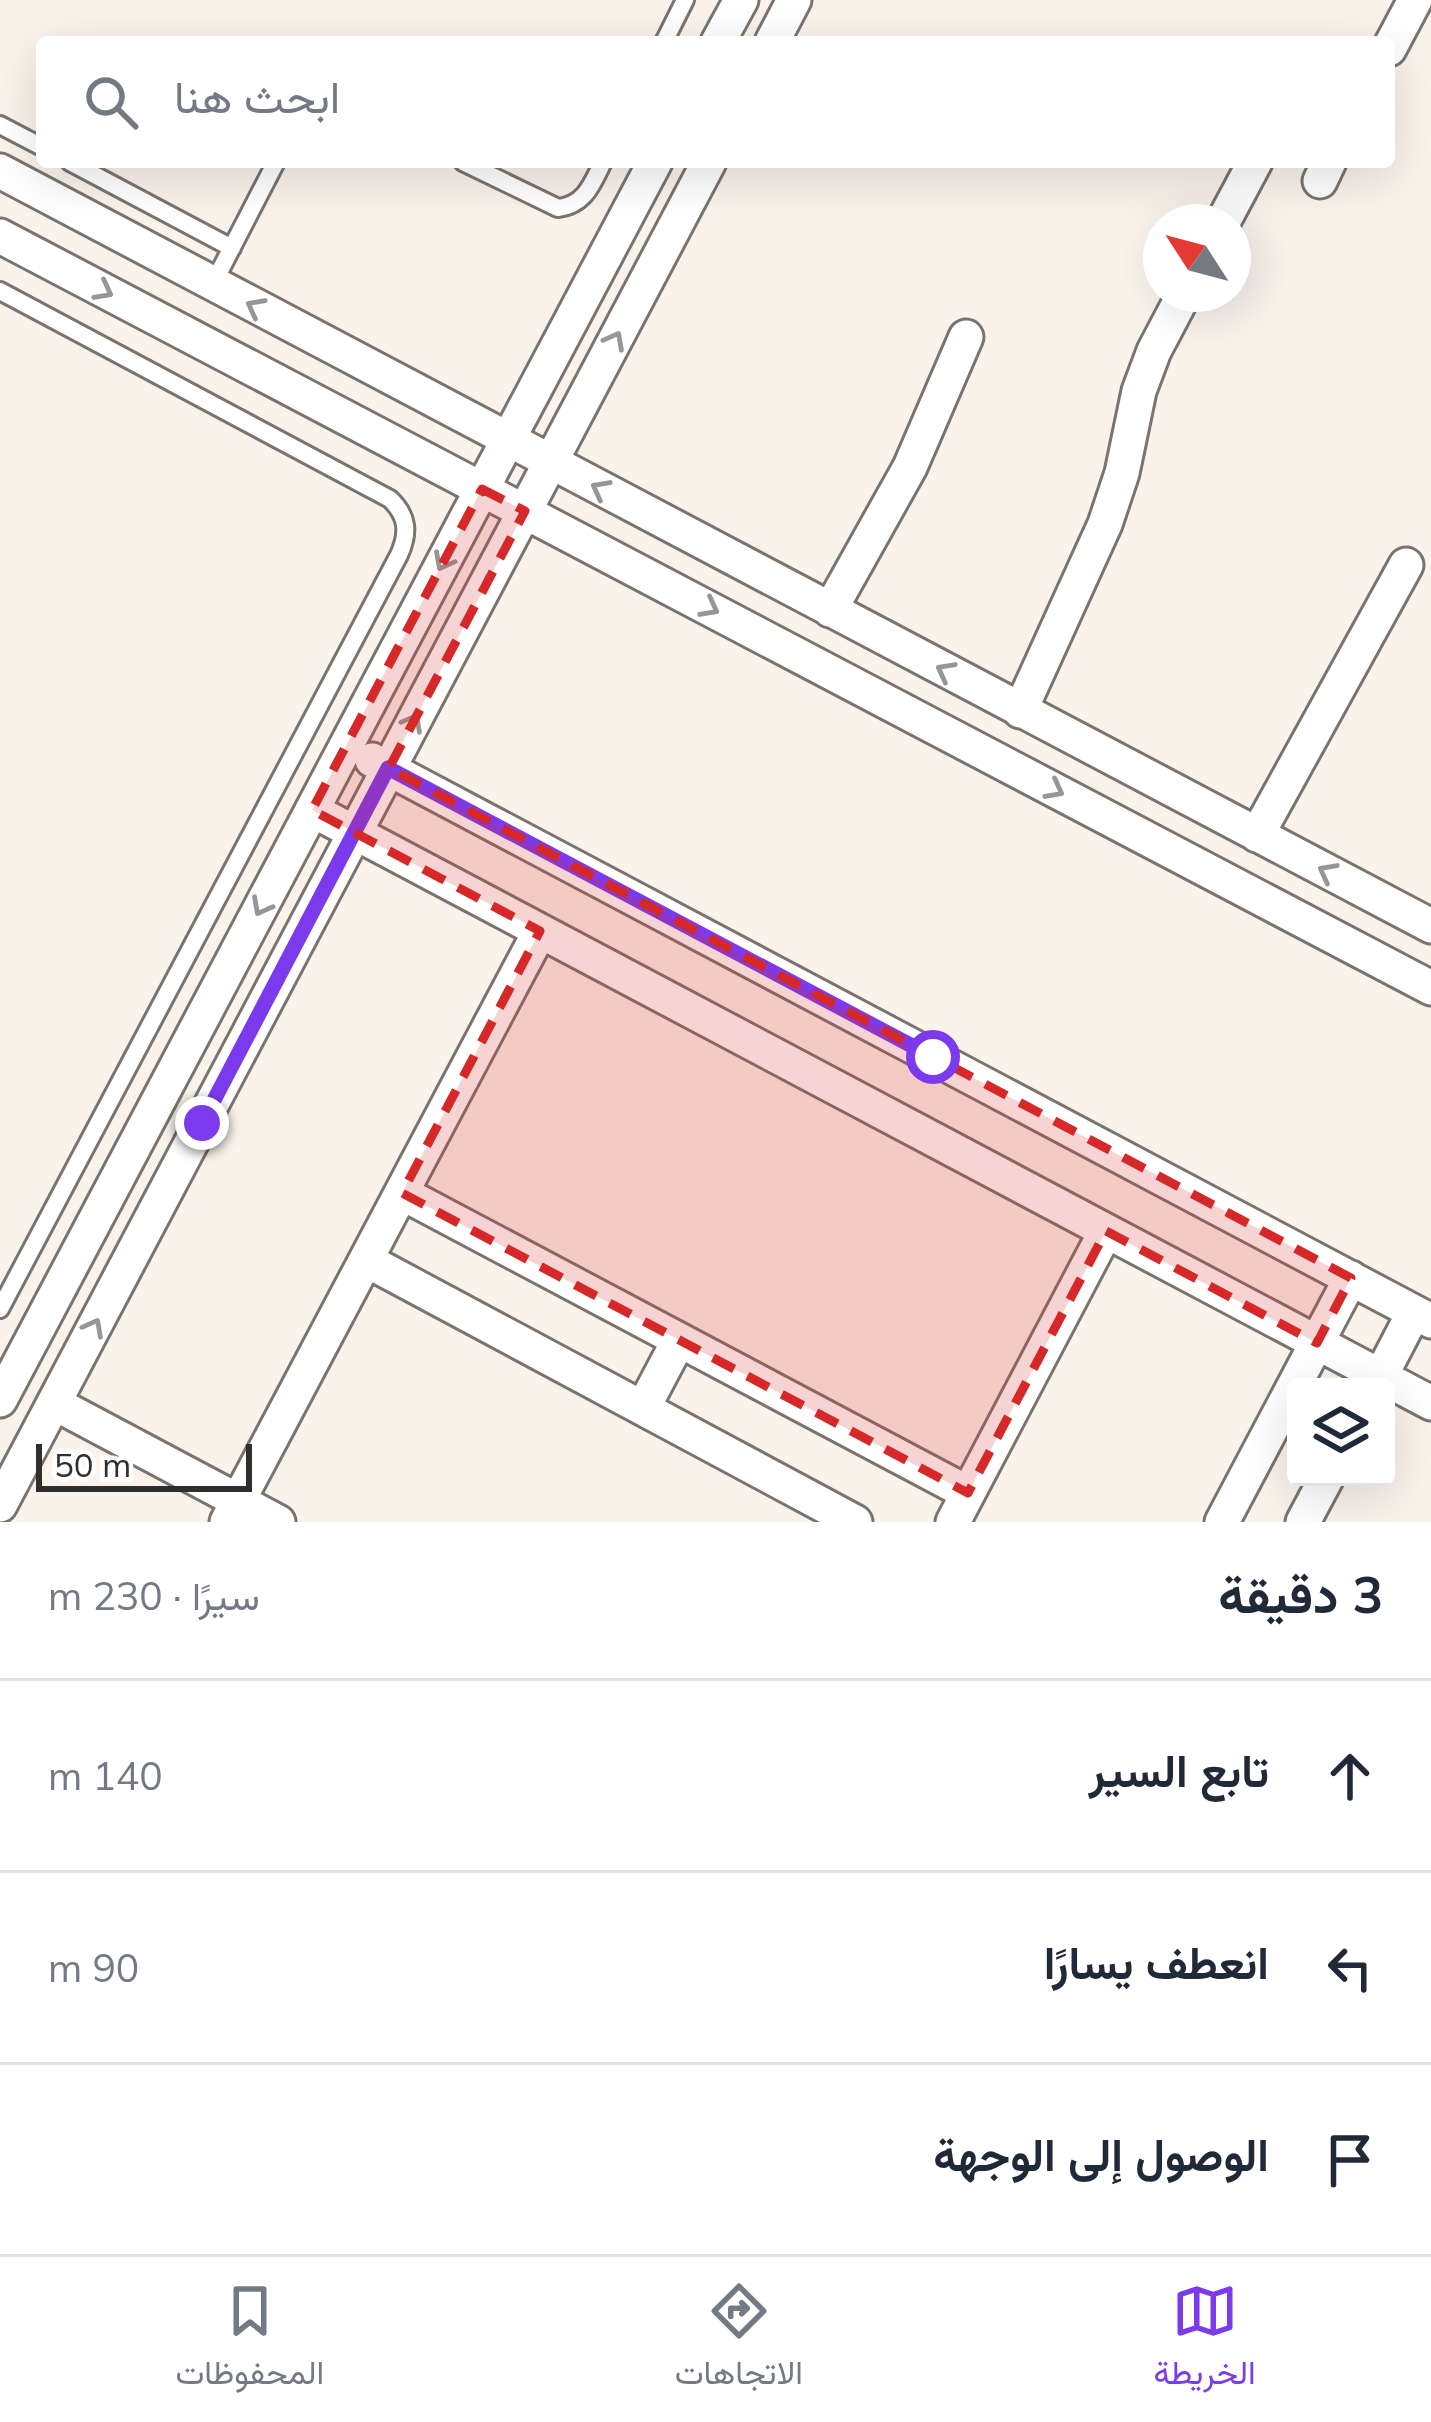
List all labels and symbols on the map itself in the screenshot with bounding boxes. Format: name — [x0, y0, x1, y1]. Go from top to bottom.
north arrow — [1143, 204, 1251, 312]
one-way arrow — [91, 276, 113, 299]
one-way arrow — [247, 298, 268, 321]
one-way arrow — [600, 331, 623, 353]
one-way arrow — [590, 481, 612, 504]
one-way arrow — [434, 550, 457, 571]
one-way arrow — [697, 594, 718, 617]
one-way arrow — [936, 662, 958, 685]
one-way arrow — [399, 714, 422, 735]
one-way arrow — [1042, 775, 1064, 798]
one-way arrow — [1319, 863, 1340, 886]
one-way arrow — [252, 895, 275, 917]
route start — [906, 1030, 960, 1084]
route end — [175, 1096, 229, 1150]
one-way arrow — [80, 1319, 103, 1340]
scale bar — [36, 1438, 252, 1491]

